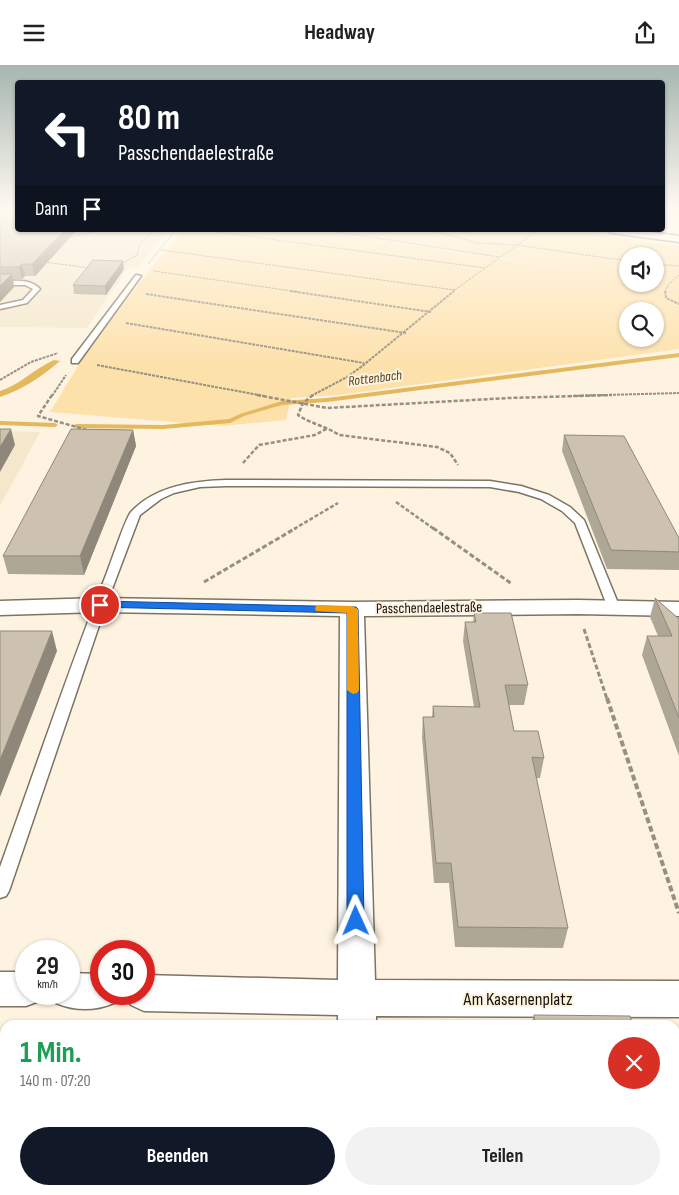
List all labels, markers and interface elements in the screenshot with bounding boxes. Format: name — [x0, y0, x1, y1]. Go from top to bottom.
icon: menu — [20, 19, 48, 47]
text: Headway — [304, 19, 375, 46]
icon: share — [631, 19, 659, 47]
text: 80 m — [118, 97, 180, 140]
icon: left — [35, 100, 100, 165]
text: Passchendaelestraße — [118, 140, 274, 167]
icon: arrive — [78, 195, 106, 223]
text: Dann — [35, 198, 68, 221]
map controls — [619, 247, 664, 347]
button: sound — [619, 247, 664, 292]
button: search — [619, 302, 664, 347]
water label: Rottenbach — [347, 366, 403, 390]
pin — [79, 584, 121, 626]
icon: arrive — [86, 591, 114, 619]
street label: Passchendaelestraße — [376, 598, 482, 618]
position arrow — [329, 894, 381, 946]
speed limit sign: 30 — [90, 940, 155, 1005]
text: 29 — [36, 951, 59, 982]
text: km/h — [37, 977, 58, 992]
street label: Am Kasernenplatz — [463, 989, 573, 1010]
text: 1 Min. — [20, 1035, 82, 1071]
button: close — [608, 1037, 660, 1089]
text: 140 m · 07:20 — [20, 1072, 91, 1091]
button: Beenden — [20, 1127, 335, 1185]
button: Teilen — [345, 1127, 660, 1185]

